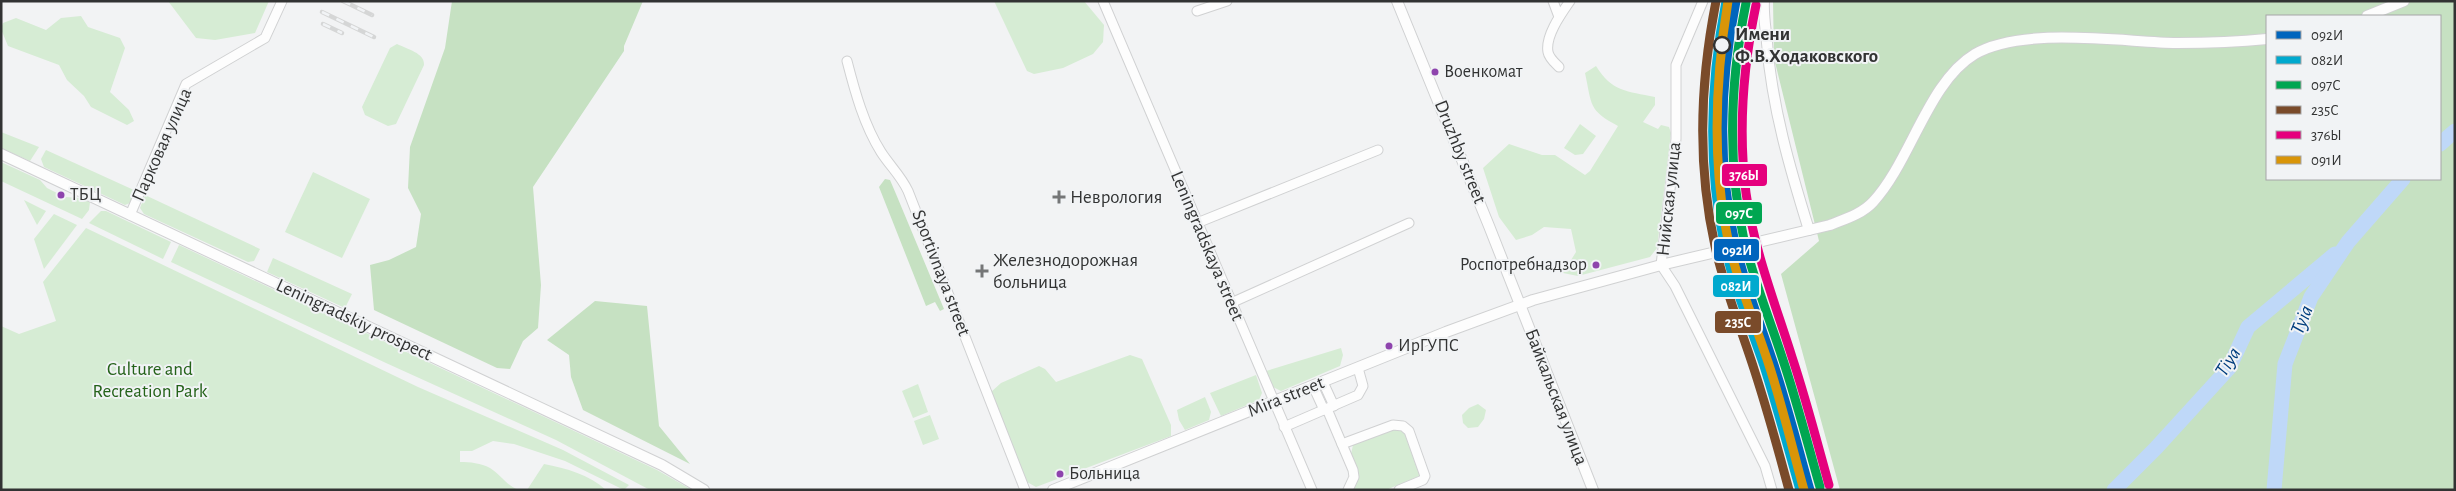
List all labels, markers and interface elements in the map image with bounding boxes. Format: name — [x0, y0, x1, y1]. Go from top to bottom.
legend — [2266, 15, 2441, 180]
place label: Имени Ф.В.Ходаковского — [1735, 25, 1878, 66]
text: 092И — [2311, 28, 2343, 43]
marker: Имени Ф.В.Ходаковского — [1713, 36, 1731, 54]
text: 082И — [2311, 53, 2344, 68]
place label: Военкомат — [1444, 63, 1523, 81]
marker: Военкомат — [1430, 67, 1440, 77]
text: 097С — [2311, 78, 2341, 93]
street label: Парковая улица — [128, 85, 196, 205]
street label: Druzhby street — [1431, 98, 1489, 206]
text: 235С — [2311, 103, 2339, 118]
text: 376Ы — [2311, 128, 2342, 143]
street label: Нийская улица — [1654, 141, 1684, 257]
text: 091И — [2311, 153, 2342, 168]
line badge: 376Ы — [1721, 163, 1768, 187]
street label: Leningradskaya street — [1167, 168, 1247, 324]
text: 376Ы — [1729, 169, 1759, 183]
place label: ТБЦ — [70, 186, 101, 204]
place label: Неврология — [1070, 188, 1162, 207]
marker: ТБЦ — [56, 190, 66, 200]
marker: Неврология — [1052, 190, 1066, 204]
line badge: 097С — [1715, 201, 1763, 225]
street label: Sportivnaya street — [908, 207, 974, 339]
text: 097С — [1725, 207, 1753, 221]
line badge: 092И — [1713, 238, 1760, 262]
text: 092И — [1722, 244, 1752, 258]
place label: Железнодорожная больница — [993, 251, 1138, 292]
place label: Роспотребнадзор — [1460, 255, 1587, 274]
marker: Роспотребнадзор — [1591, 260, 1601, 270]
marker: Железнодорожная больница — [975, 264, 989, 278]
line badge: 082И — [1712, 274, 1760, 298]
street label: Leningradskiy prospect — [273, 276, 435, 364]
text: 082И — [1721, 280, 1751, 294]
water label: Tyia — [2287, 303, 2317, 337]
line badge: 235С — [1714, 310, 1762, 334]
text: 235С — [1725, 316, 1751, 330]
street label: Байкальская улица — [1521, 326, 1591, 468]
place label: ИрГУПС — [1398, 337, 1459, 355]
marker: ИрГУПС — [1384, 341, 1394, 351]
water label: Tiya — [2211, 344, 2245, 380]
park label: Culture and Recreation Park — [93, 360, 208, 401]
street label: Mira street — [1245, 373, 1327, 421]
place label: Больница — [1069, 465, 1140, 483]
marker: Больница — [1055, 469, 1065, 479]

